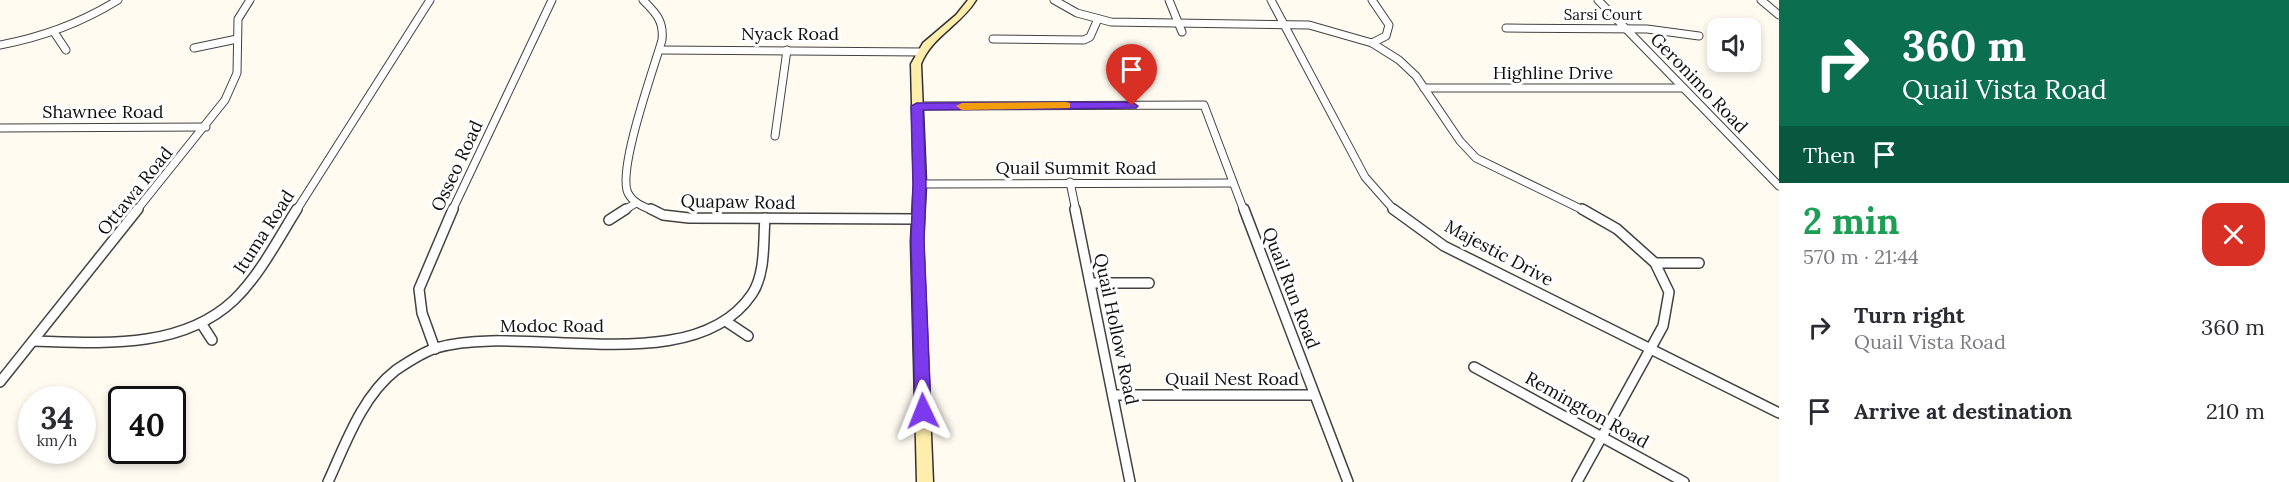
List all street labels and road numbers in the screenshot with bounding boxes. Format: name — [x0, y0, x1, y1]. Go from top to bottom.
street label: Sarsi Court — [1564, 5, 1642, 24]
street label: Nyack Road — [741, 22, 839, 45]
street label: Geronimo Road — [1646, 28, 1753, 138]
street label: Highline Drive — [1493, 61, 1614, 84]
street label: Shawnee Road — [42, 100, 164, 123]
street label: Osseo Road — [425, 116, 488, 215]
street label: Ottawa Road — [92, 142, 178, 240]
street label: Quail Summit Road — [996, 156, 1157, 179]
street label: Ituma Road — [228, 185, 299, 278]
street label: Quapaw Road — [680, 189, 796, 214]
street label: Majestic Drive — [1441, 214, 1558, 291]
street label: Quail Run Road — [1258, 224, 1325, 352]
street label: Quail Hollow Road — [1089, 251, 1144, 407]
street label: Modoc Road — [500, 314, 604, 337]
street label: Remington Road — [1521, 366, 1653, 453]
street label: Quail Nest Road — [1165, 367, 1299, 390]

